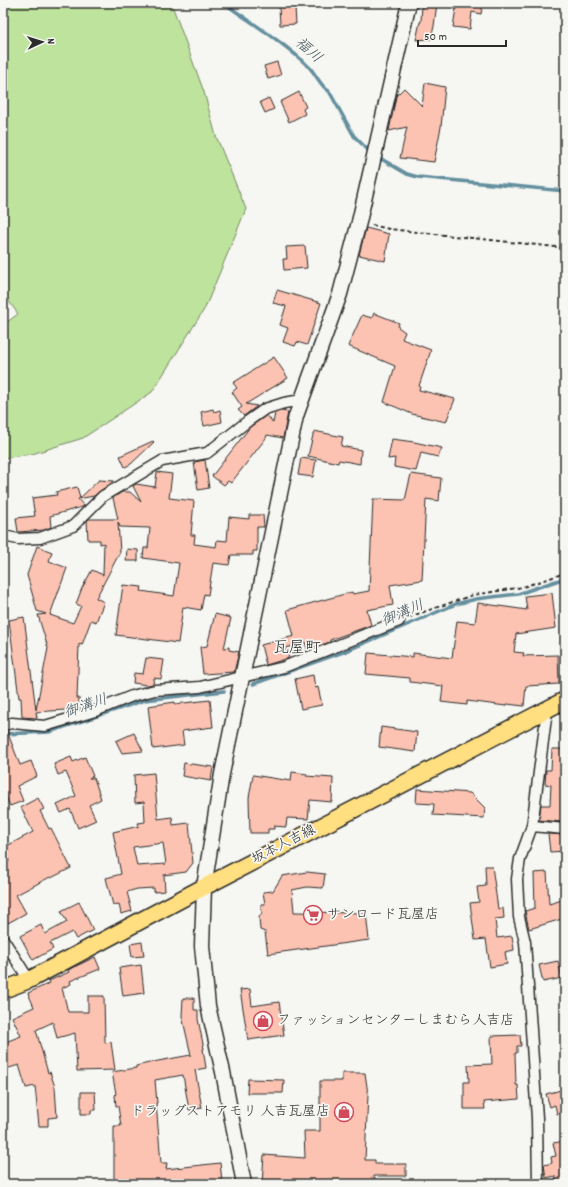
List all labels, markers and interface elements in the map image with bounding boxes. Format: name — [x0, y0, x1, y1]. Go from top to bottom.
north arrow — [22, 22, 62, 62]
scale bar — [418, 22, 506, 48]
text: 50 m — [424, 29, 447, 46]
water label: 福川 — [289, 33, 327, 69]
text: N — [42, 38, 58, 45]
water label: 御溝川 — [378, 595, 428, 633]
district label: 瓦屋町 — [273, 637, 321, 660]
water label: 御溝川 — [61, 689, 111, 725]
street label: 坂本人吉線 — [248, 820, 320, 870]
supermarket icon: サンロード瓦屋店 — [302, 904, 324, 926]
place label: サンロード瓦屋店 — [327, 905, 439, 925]
shop icon: ファッションセンターしまむら人吉店 — [252, 1010, 274, 1032]
place label: ファッションセンターしまむら人吉店 — [277, 1011, 514, 1031]
shop icon: ドラッグストアモリ 人吉瓦屋店 — [333, 1101, 355, 1123]
place label: ドラッグストアモリ 人吉瓦屋店 — [131, 1102, 330, 1122]

